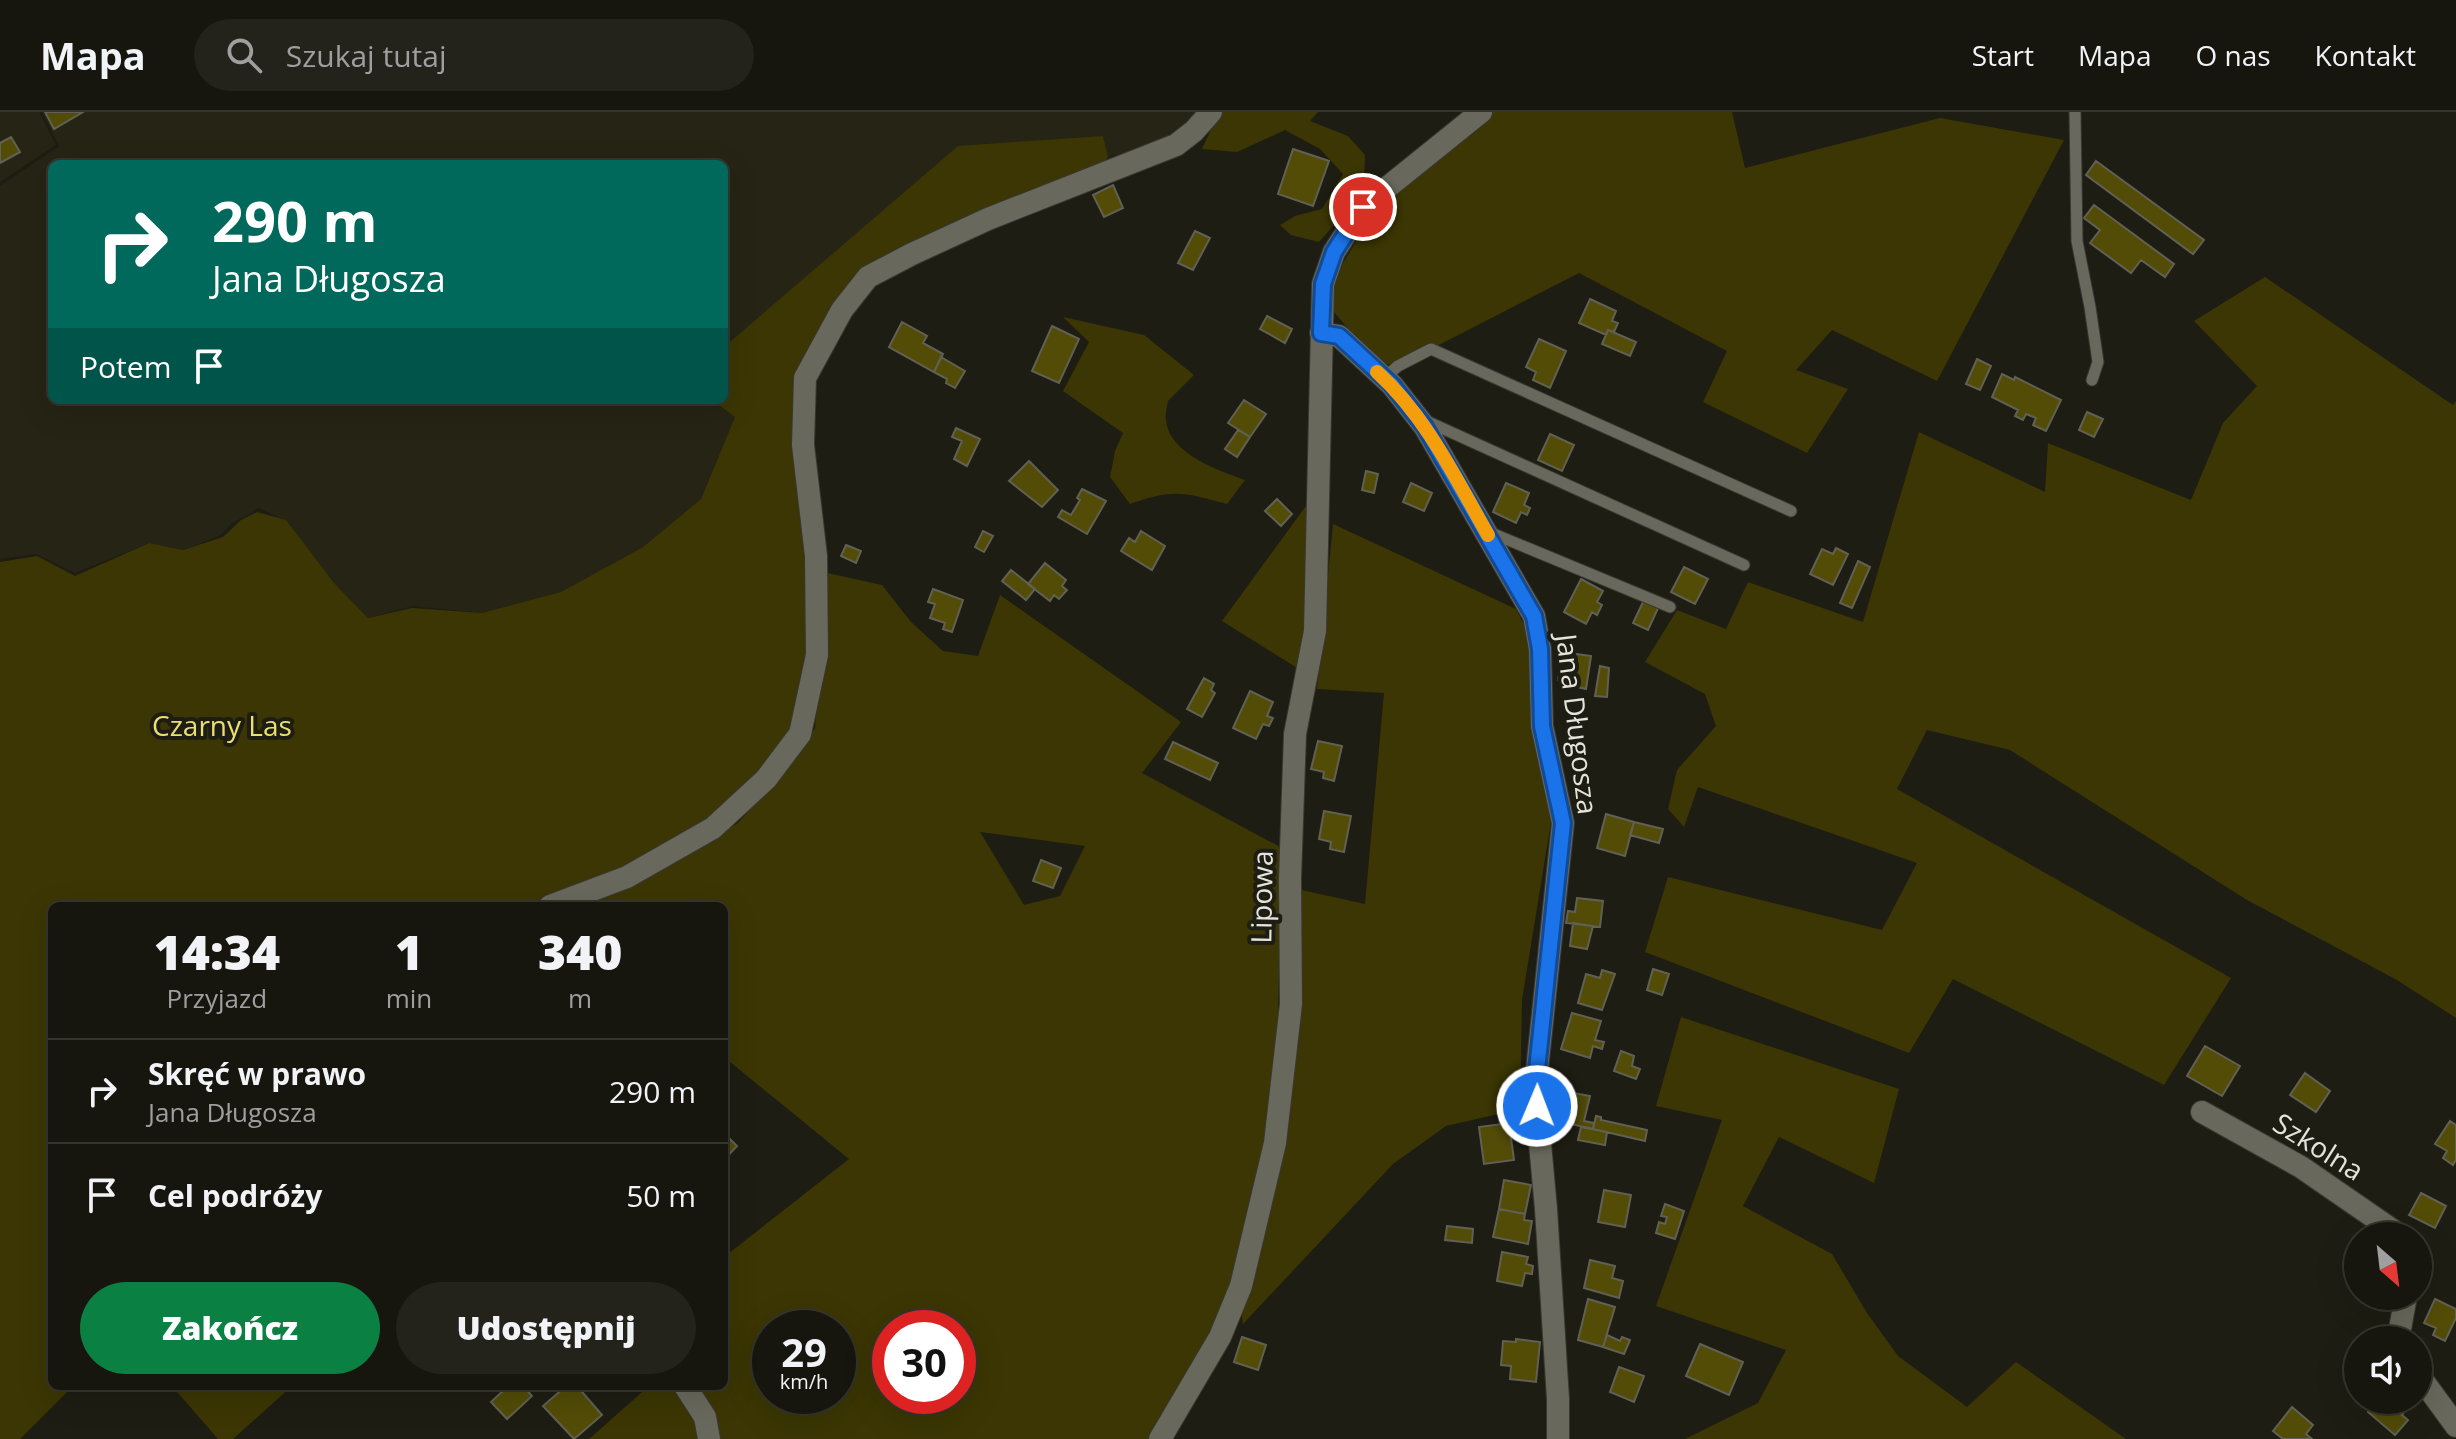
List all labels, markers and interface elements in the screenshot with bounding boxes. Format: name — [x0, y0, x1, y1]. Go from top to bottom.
search box — [194, 19, 754, 91]
text: Mapa — [40, 29, 146, 81]
icon: search — [222, 33, 266, 77]
text: Szukaj tutaj — [286, 35, 447, 76]
text: Start — [1972, 36, 2034, 74]
text: Mapa — [2078, 36, 2151, 74]
text: O nas — [2195, 36, 2271, 74]
text: Kontakt — [2315, 36, 2416, 74]
pin — [1329, 173, 1397, 241]
text: 290 m — [212, 182, 378, 258]
icon: arrive — [1341, 185, 1385, 229]
icon: right — [80, 192, 184, 296]
text: Jana Długosza — [212, 254, 446, 303]
icon: arrive — [187, 344, 231, 388]
text: Potem — [80, 346, 171, 387]
street label: Jana Długosza — [1548, 629, 1608, 816]
park label: Czarny Las — [152, 706, 292, 744]
street label: Lipowa — [1241, 850, 1281, 944]
text: 14:34 — [154, 919, 280, 984]
text: 1 — [395, 919, 423, 984]
text: 340 — [538, 919, 622, 984]
text: Przyjazd — [167, 980, 267, 1016]
text: min — [386, 980, 432, 1016]
text: m — [568, 980, 592, 1016]
text: Skręć w prawo — [148, 1053, 366, 1094]
position arrow — [1495, 1064, 1579, 1148]
icon: right — [80, 1069, 124, 1113]
text: 290 m — [609, 1071, 696, 1112]
text: Jana Długosza — [148, 1094, 317, 1130]
street label: Szkolna — [2267, 1103, 2371, 1189]
icon: arrive — [80, 1173, 124, 1217]
text: Cel podróży — [148, 1175, 322, 1216]
text: 50 m — [626, 1175, 696, 1216]
north arrow — [2344, 1222, 2432, 1310]
map controls — [2344, 1222, 2432, 1414]
button: Zakończ — [80, 1282, 380, 1374]
button: Udostępnij — [396, 1282, 696, 1374]
speed limit sign: 30 — [872, 1310, 976, 1414]
text: 29 — [781, 1324, 827, 1379]
button: sound — [2344, 1326, 2432, 1414]
text: km/h — [780, 1368, 828, 1395]

